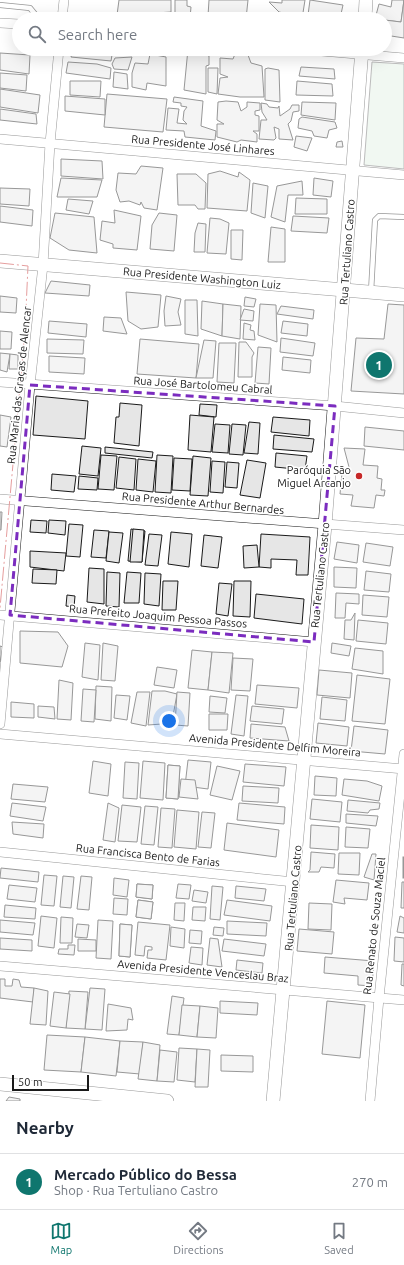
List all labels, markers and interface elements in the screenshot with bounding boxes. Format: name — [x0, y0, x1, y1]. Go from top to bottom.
search box — [12, 12, 392, 56]
icon: search — [26, 23, 48, 45]
text: Search here — [58, 26, 137, 43]
street label: Rua Presidente José Linhares — [131, 133, 275, 157]
street label: Rua Tertuliano Castro — [337, 199, 357, 305]
street label: Rua Presidente Washington Luiz — [123, 265, 281, 291]
street label: Rua Maria das Graças de Alencar — [5, 305, 33, 464]
pin: 1 — [366, 350, 392, 380]
street label: Rua José Bartolomeu Cabral — [133, 374, 273, 396]
place label: Paróquia São Miguel Arcanjo — [277, 464, 351, 489]
marker: Paróquia São Miguel Arcanjo — [354, 471, 364, 481]
street label: Rua Presidente Arthur Bernardes — [121, 490, 285, 516]
street label: Rua Tertuliano Castro — [308, 522, 332, 628]
street label: Rua Prefeito Joaquim Pessoa Passos — [68, 602, 248, 630]
your location — [159, 711, 179, 731]
street label: Avenida Presidente Delfim Moreira — [189, 732, 361, 758]
street label: Rua Francisca Bento de Farias — [75, 841, 221, 869]
street label: Rua Tertuliano Castro — [282, 845, 304, 951]
street label: Rua Renato de Souza Maciel — [361, 857, 387, 995]
street label: Avenida Presidente Venceslau Braz — [117, 958, 289, 984]
scale bar — [12, 1073, 89, 1092]
text: 50 m — [18, 1076, 42, 1088]
text: Nearby — [16, 1118, 74, 1137]
text: Mercado Público do Bessa — [54, 1166, 237, 1183]
text: 1 — [25, 1175, 33, 1189]
text: 270 m — [352, 1175, 388, 1189]
text: Shop · Rua Tertuliano Castro — [54, 1183, 218, 1197]
tab: Map — [50, 1220, 72, 1256]
tab: Directions — [173, 1220, 224, 1256]
tab: Saved — [324, 1220, 354, 1256]

